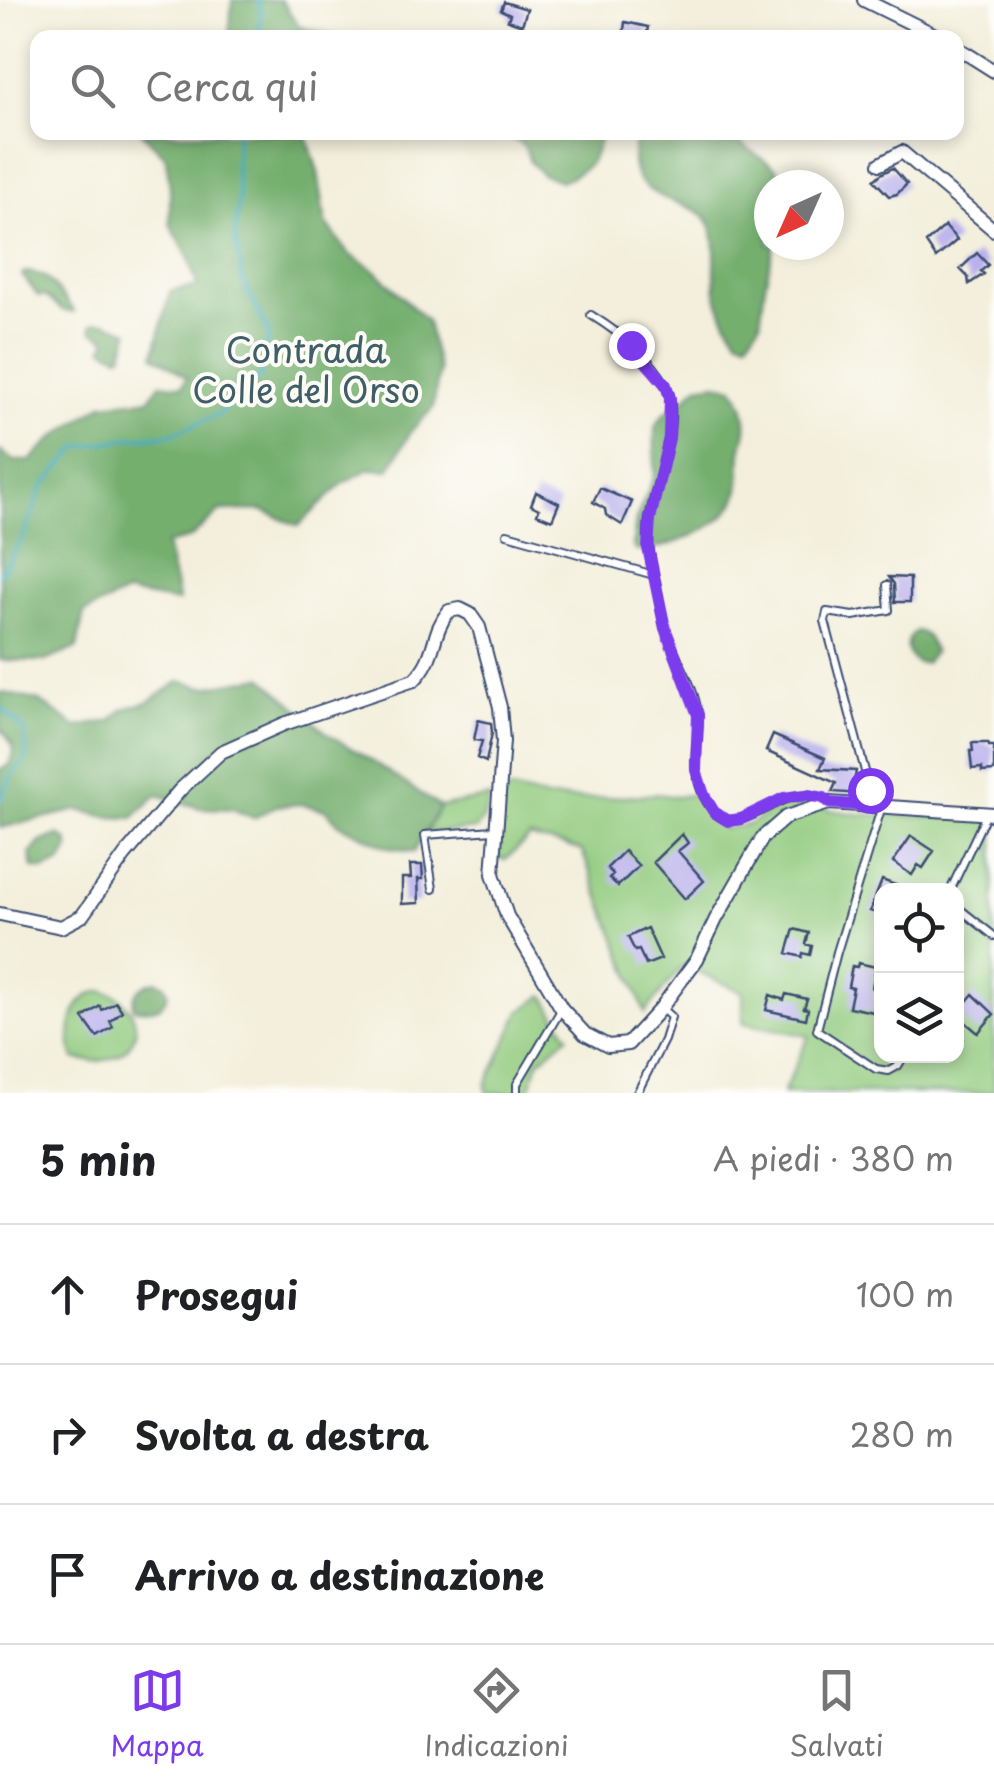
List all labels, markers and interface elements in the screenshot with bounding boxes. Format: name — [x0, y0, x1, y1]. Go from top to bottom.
search box — [30, 30, 964, 140]
text: Cerca qui — [145, 57, 318, 114]
icon: search — [65, 58, 120, 113]
north arrow — [754, 170, 844, 260]
park label: Contrada Colle del Orso — [192, 322, 420, 415]
route end — [609, 323, 655, 369]
route start — [848, 768, 894, 814]
map controls — [874, 883, 964, 1063]
button: locate — [874, 883, 964, 973]
button: layers — [874, 973, 964, 1063]
text: 5 min — [40, 1127, 157, 1190]
text: A piedi · 380 m — [713, 1134, 954, 1182]
text: Prosegui — [135, 1266, 298, 1323]
icon: ahead — [40, 1267, 95, 1322]
text: 100 m — [856, 1270, 954, 1318]
text: Svolta a destra — [135, 1406, 429, 1463]
icon: right — [40, 1407, 95, 1462]
text: 280 m — [850, 1410, 954, 1458]
text: Arrivo a destinazione — [135, 1546, 544, 1603]
icon: arrive — [40, 1547, 95, 1602]
tab: Mappa — [110, 1663, 204, 1766]
tab: Indicazioni — [424, 1663, 569, 1766]
tab: Salvati — [789, 1663, 884, 1766]

